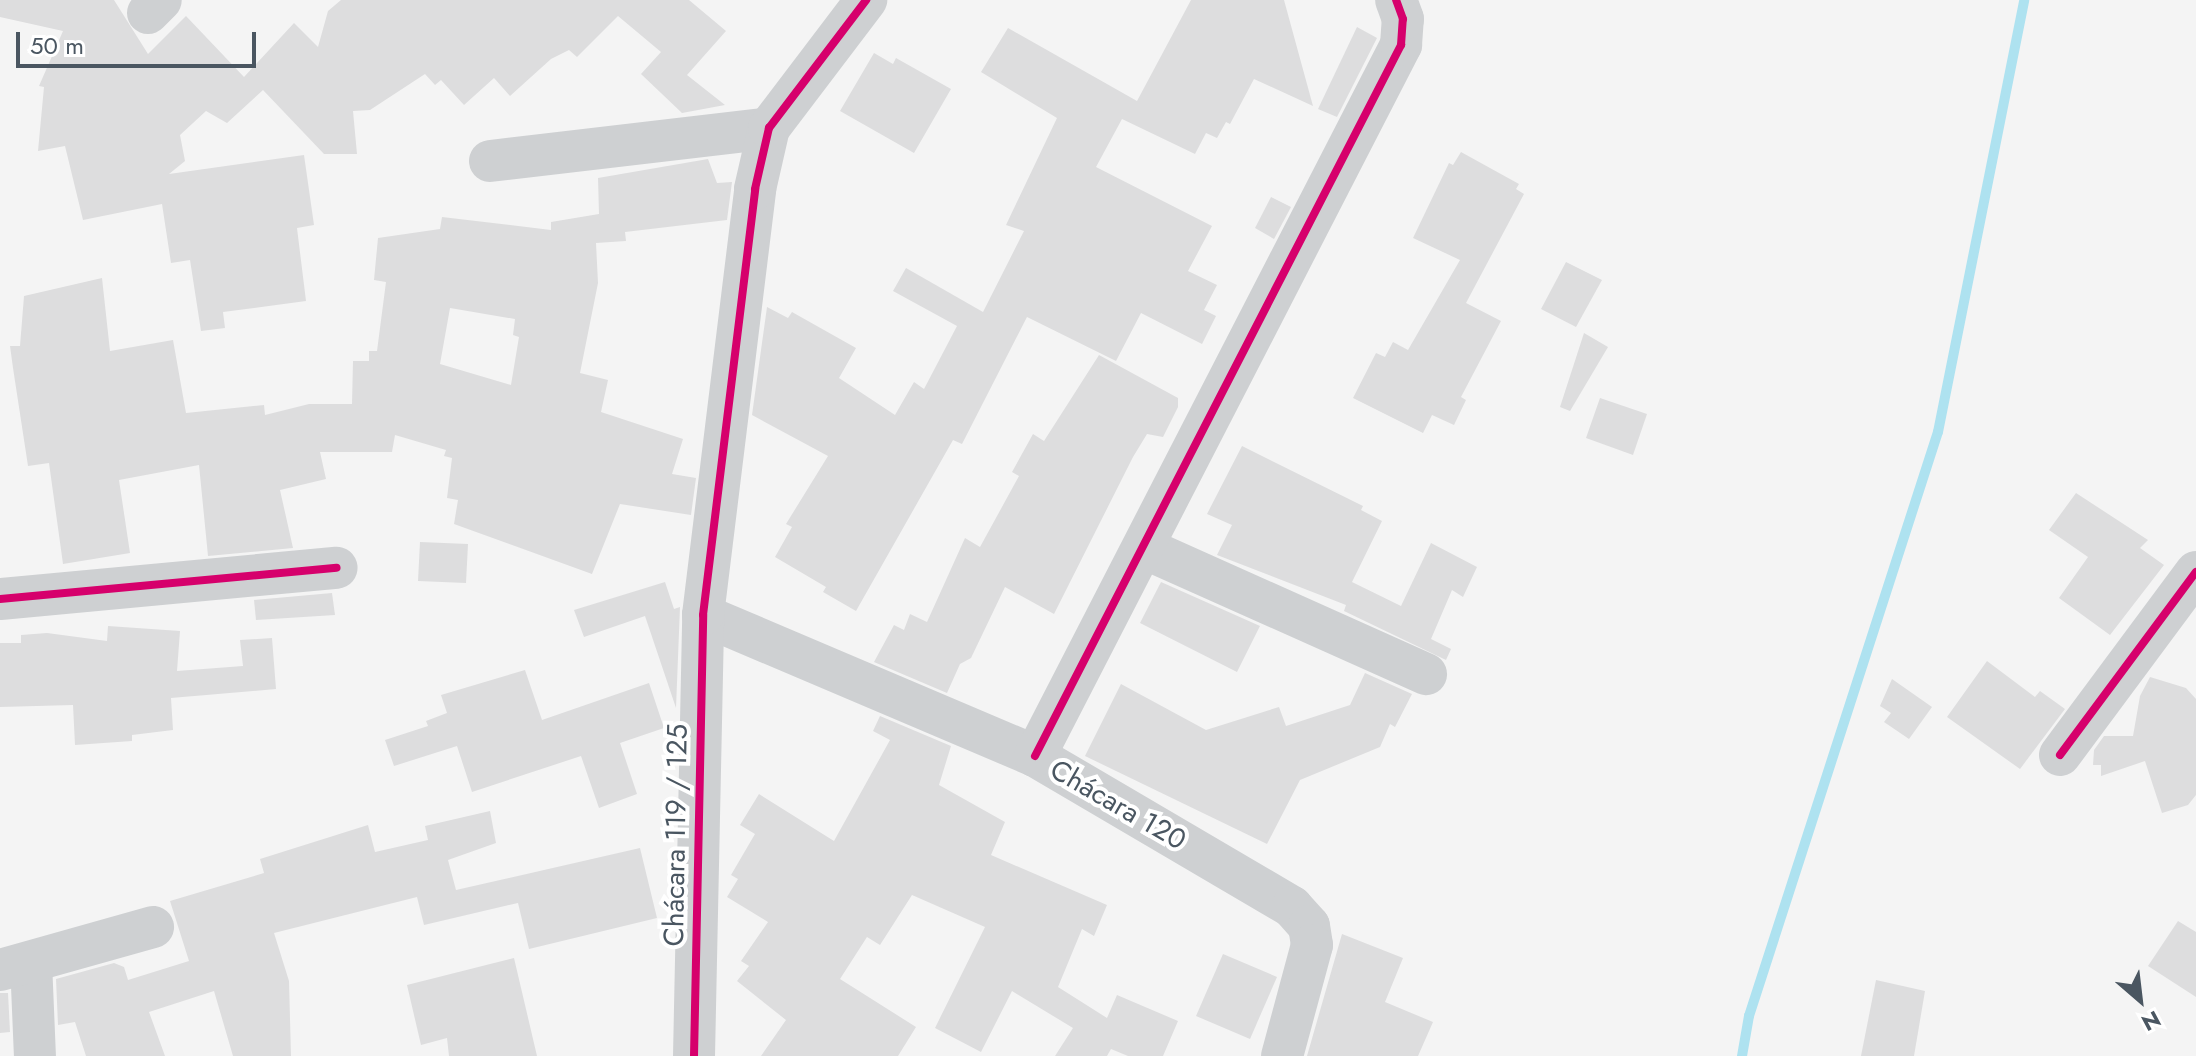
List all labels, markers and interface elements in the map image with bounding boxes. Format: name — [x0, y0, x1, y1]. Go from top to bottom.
scale bar — [20, 16, 260, 66]
text: 50 m — [30, 28, 84, 63]
street label: Chácara 119 / 125 — [657, 723, 695, 947]
street label: Chácara 120 — [1044, 753, 1192, 857]
north arrow — [2100, 960, 2180, 1040]
text: N — [2136, 1003, 2166, 1039]

